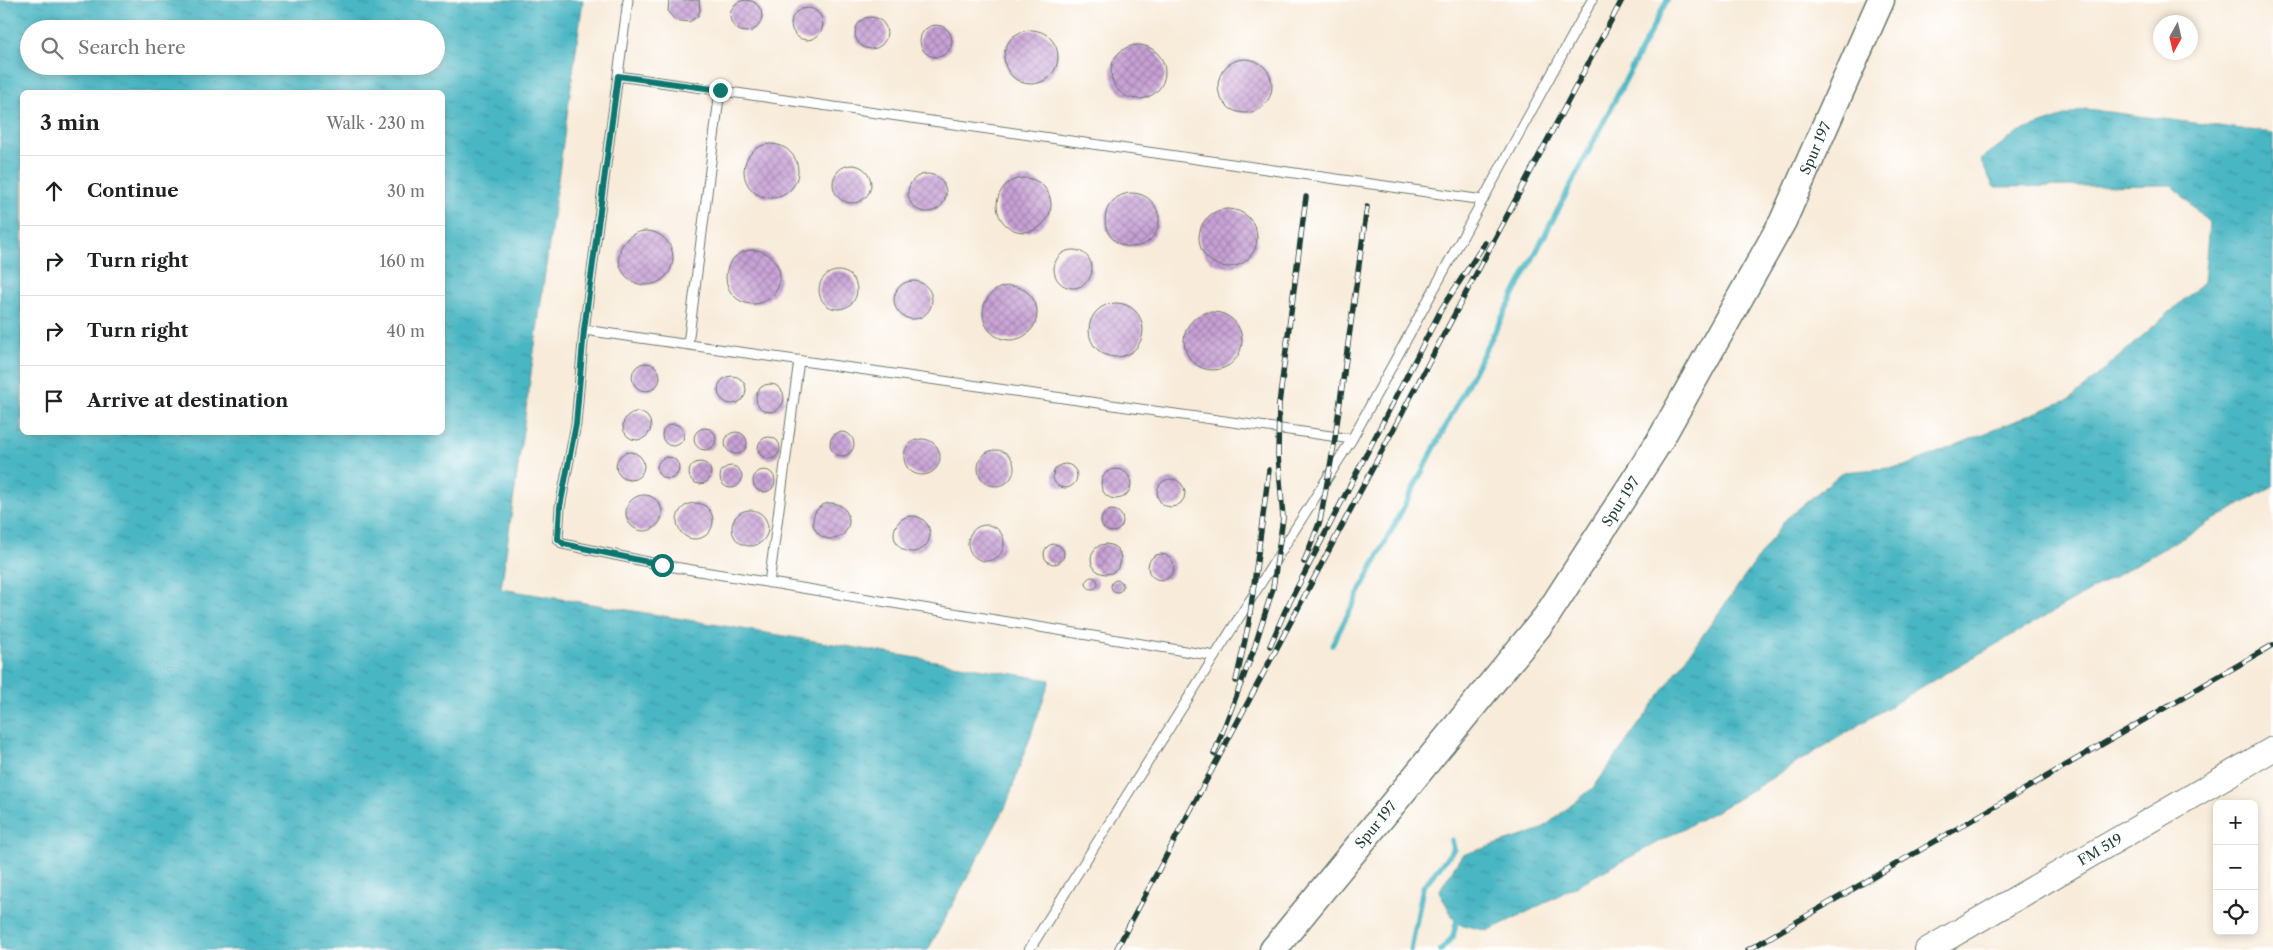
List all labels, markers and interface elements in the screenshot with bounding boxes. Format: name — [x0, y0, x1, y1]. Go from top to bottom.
north arrow — [2153, 15, 2198, 60]
search box — [20, 20, 445, 75]
icon: search — [38, 34, 66, 62]
text: Search here — [78, 36, 186, 59]
route end — [709, 79, 732, 102]
text: 3 min — [40, 110, 100, 135]
text: Walk · 230 m — [326, 113, 425, 133]
street label: Spur 197 — [1796, 119, 1835, 177]
icon: ahead — [40, 177, 68, 205]
text: Continue — [87, 179, 179, 202]
text: 30 m — [387, 181, 425, 201]
icon: right — [40, 247, 68, 275]
text: Turn right — [87, 249, 188, 272]
text: 160 m — [380, 251, 425, 271]
icon: right — [40, 317, 68, 345]
text: Turn right — [87, 319, 188, 342]
text: 40 m — [386, 321, 425, 341]
icon: arrive — [40, 387, 68, 415]
text: Arrive at destination — [87, 389, 288, 412]
street label: Spur 197 — [1598, 473, 1643, 530]
route start — [651, 554, 674, 577]
street label: Spur 197 — [1351, 797, 1400, 852]
map controls — [2213, 800, 2258, 935]
button: + — [2213, 800, 2258, 845]
street label: FM 519 — [2074, 830, 2126, 870]
button: − — [2213, 845, 2258, 890]
button: locate — [2213, 890, 2258, 935]

